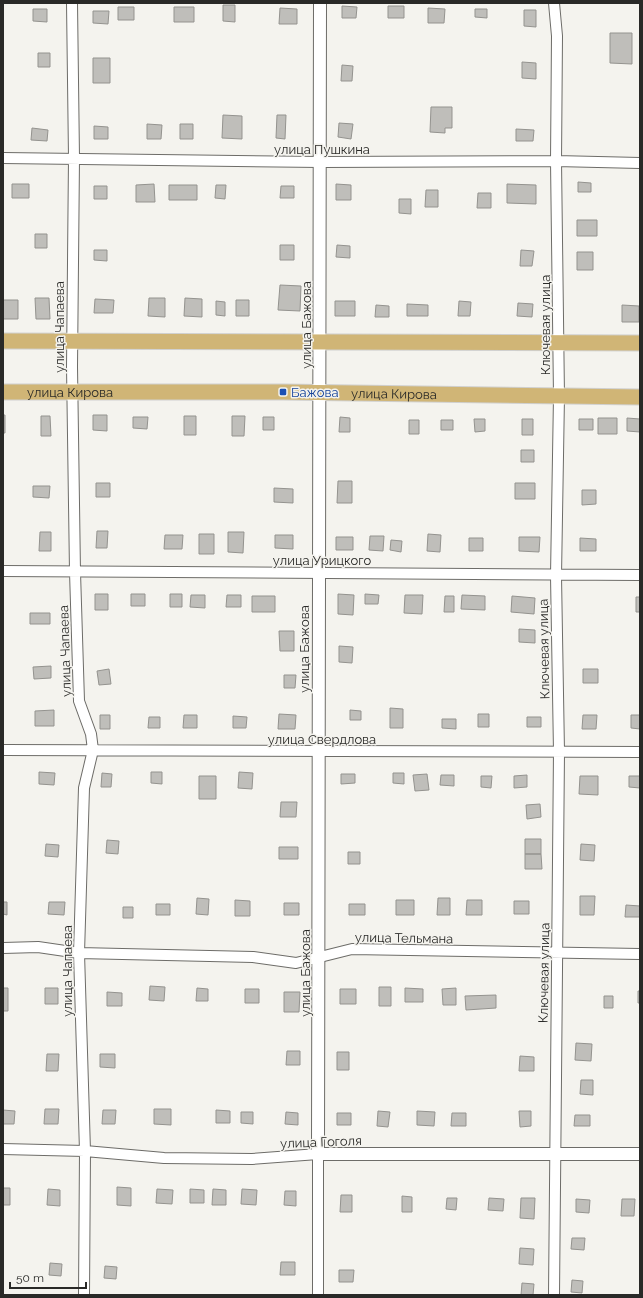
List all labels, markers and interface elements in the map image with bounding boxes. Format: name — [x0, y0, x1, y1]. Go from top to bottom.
street label: улица Пушкина — [274, 142, 370, 157]
street label: Ключевая улица — [538, 275, 553, 375]
street label: улица Чапаева — [52, 281, 67, 373]
street label: улица Бажова — [299, 281, 314, 369]
street label: улица Кирова — [27, 385, 113, 400]
place label: Бажова — [291, 385, 339, 400]
street label: улица Кирова — [351, 385, 437, 402]
marker: Бажова — [278, 387, 288, 397]
street label: улица Урицкого — [273, 553, 372, 568]
street label: Ключевая улица — [536, 599, 552, 699]
street label: улица Чапаева — [56, 605, 74, 697]
street label: улица Бажова — [297, 605, 312, 693]
street label: улица Свердлова — [268, 732, 376, 747]
street label: Ключевая улица — [536, 923, 552, 1023]
street label: улица Чапаева — [60, 925, 75, 1017]
street label: улица Бажова — [298, 929, 313, 1017]
street label: улица Тельмана — [355, 930, 453, 946]
street label: улица Гоголя — [280, 1133, 362, 1151]
scale bar — [10, 1264, 86, 1290]
text: 50 m — [16, 1271, 44, 1285]

